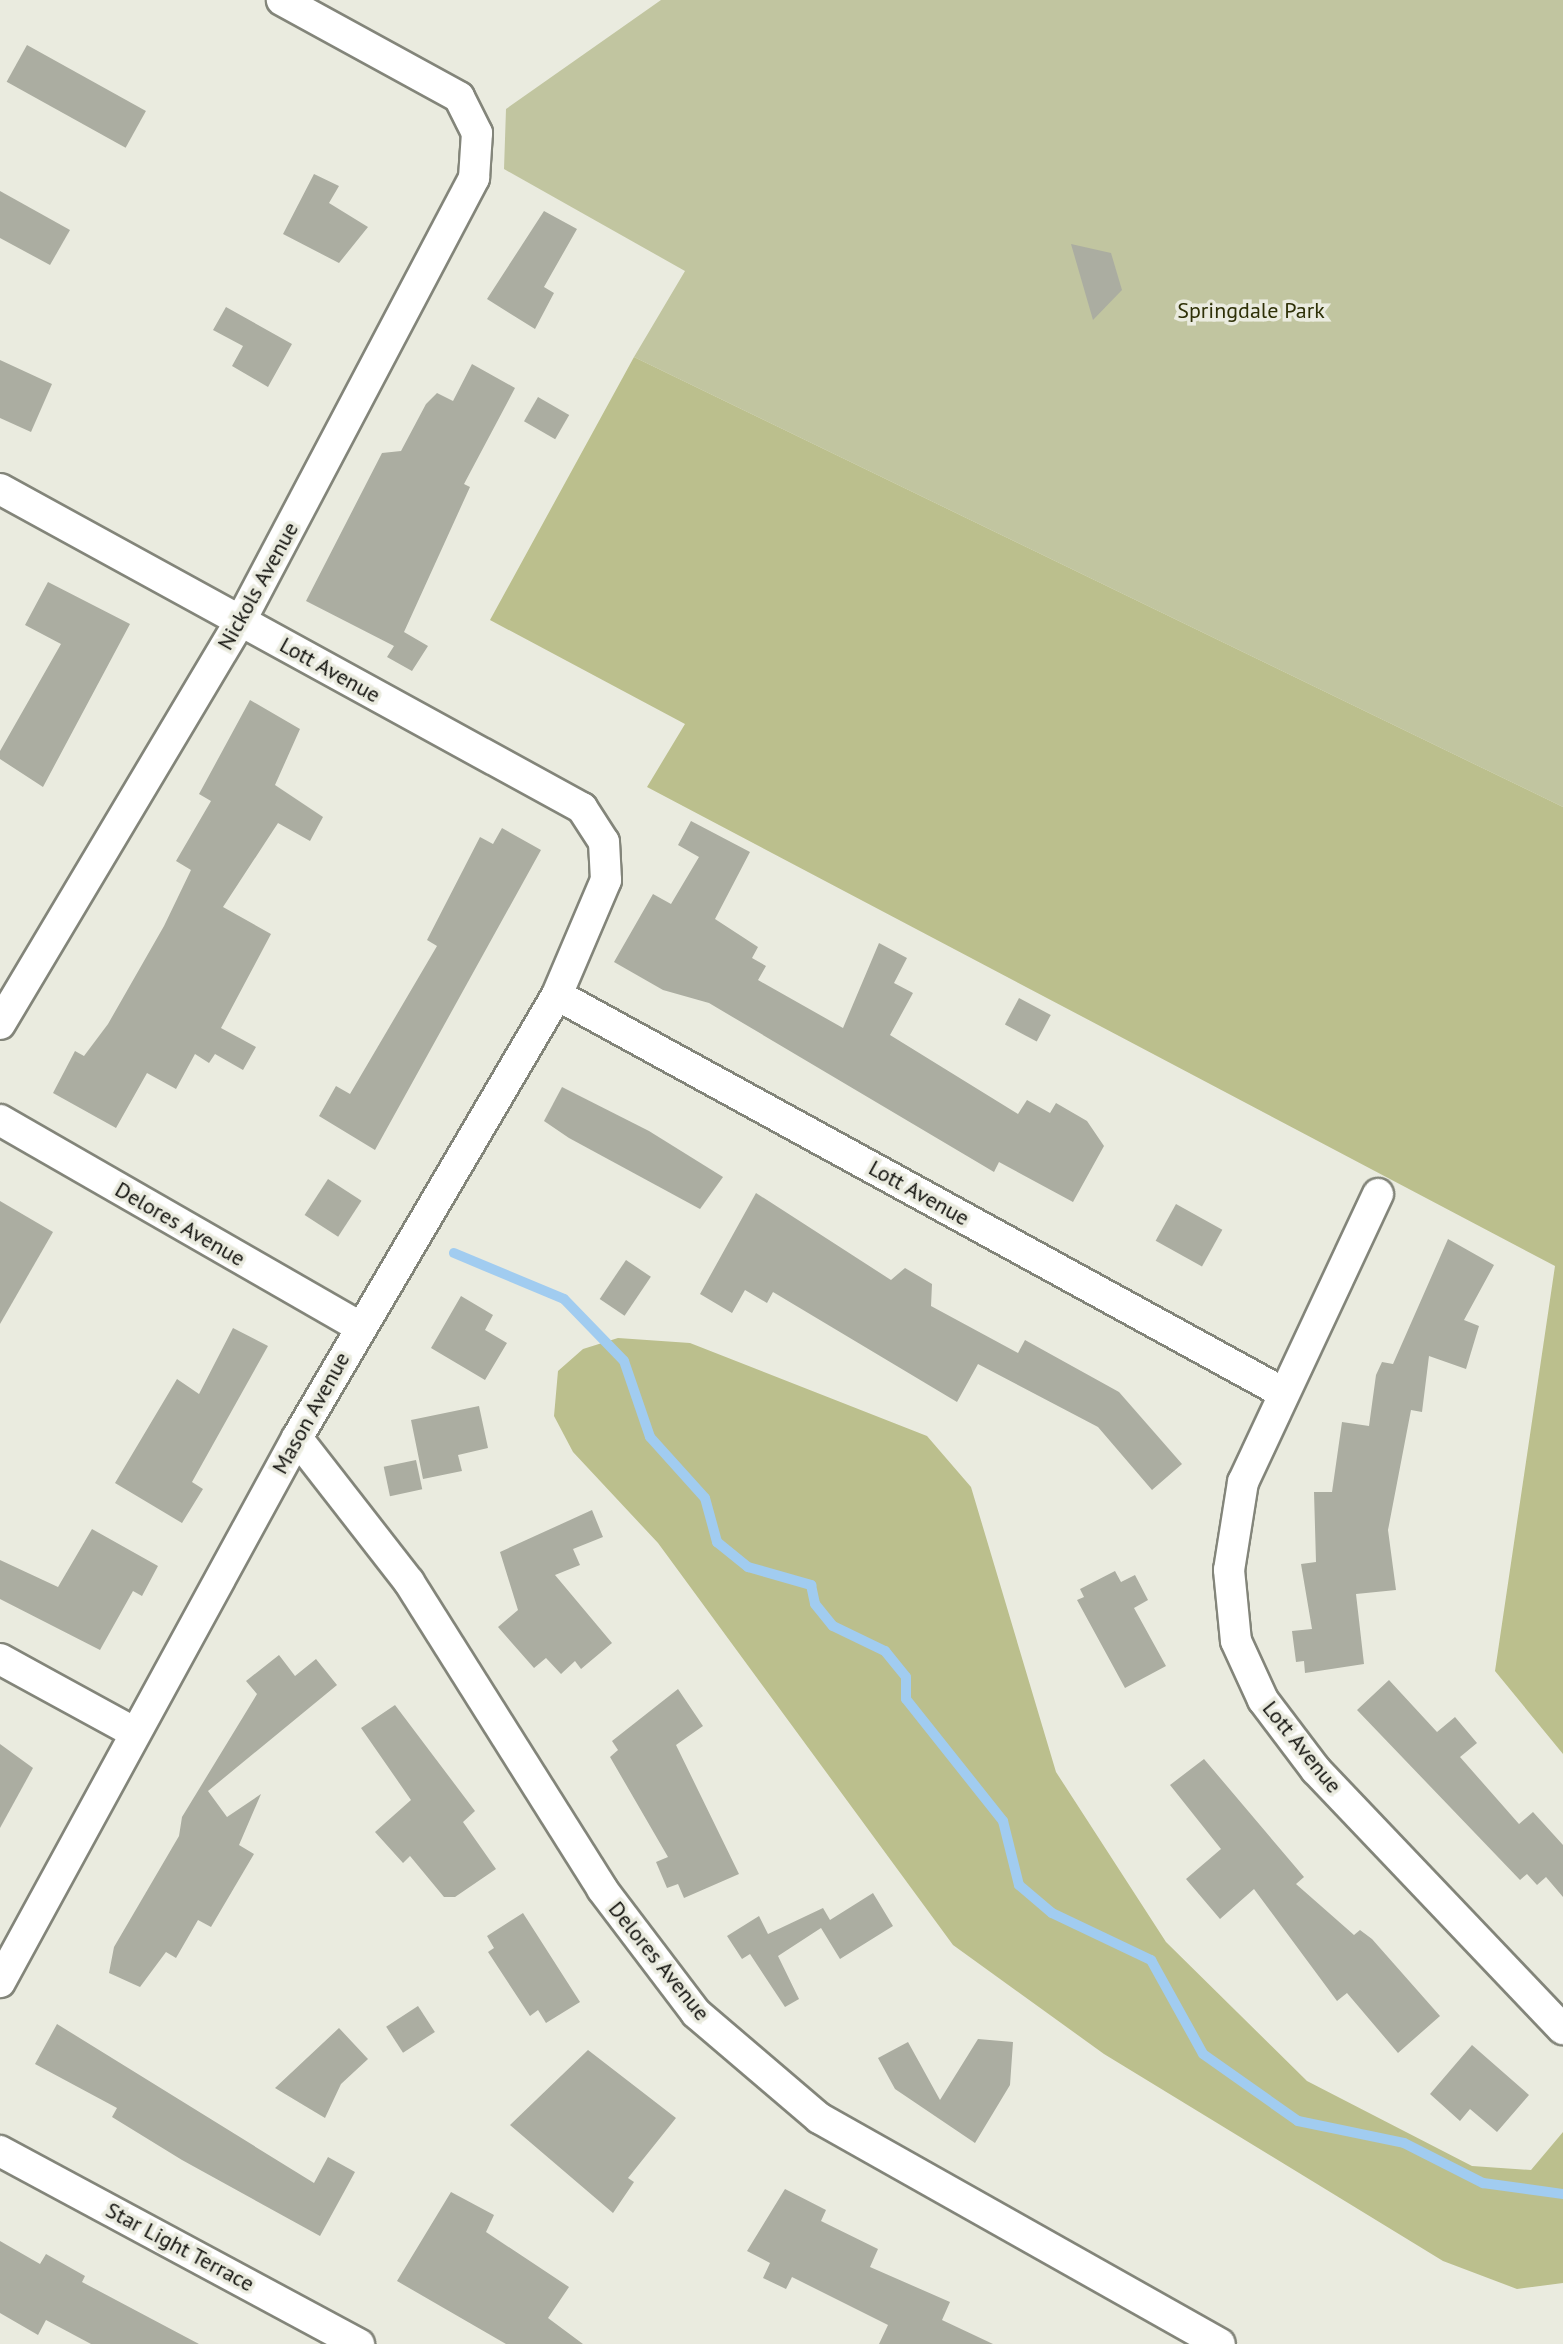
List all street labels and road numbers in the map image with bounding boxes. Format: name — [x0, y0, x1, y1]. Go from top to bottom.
street label: Nickols Avenue — [212, 517, 304, 655]
street label: Lott Avenue — [275, 631, 385, 709]
street label: Lott Avenue — [864, 1154, 974, 1232]
street label: Delores Avenue — [110, 1176, 250, 1272]
street label: Mason Avenue — [266, 1347, 356, 1479]
street label: Lott Avenue — [1257, 1695, 1347, 1799]
street label: Delores Avenue — [603, 1896, 715, 2026]
street label: Star Light Terrace — [101, 2197, 259, 2297]

